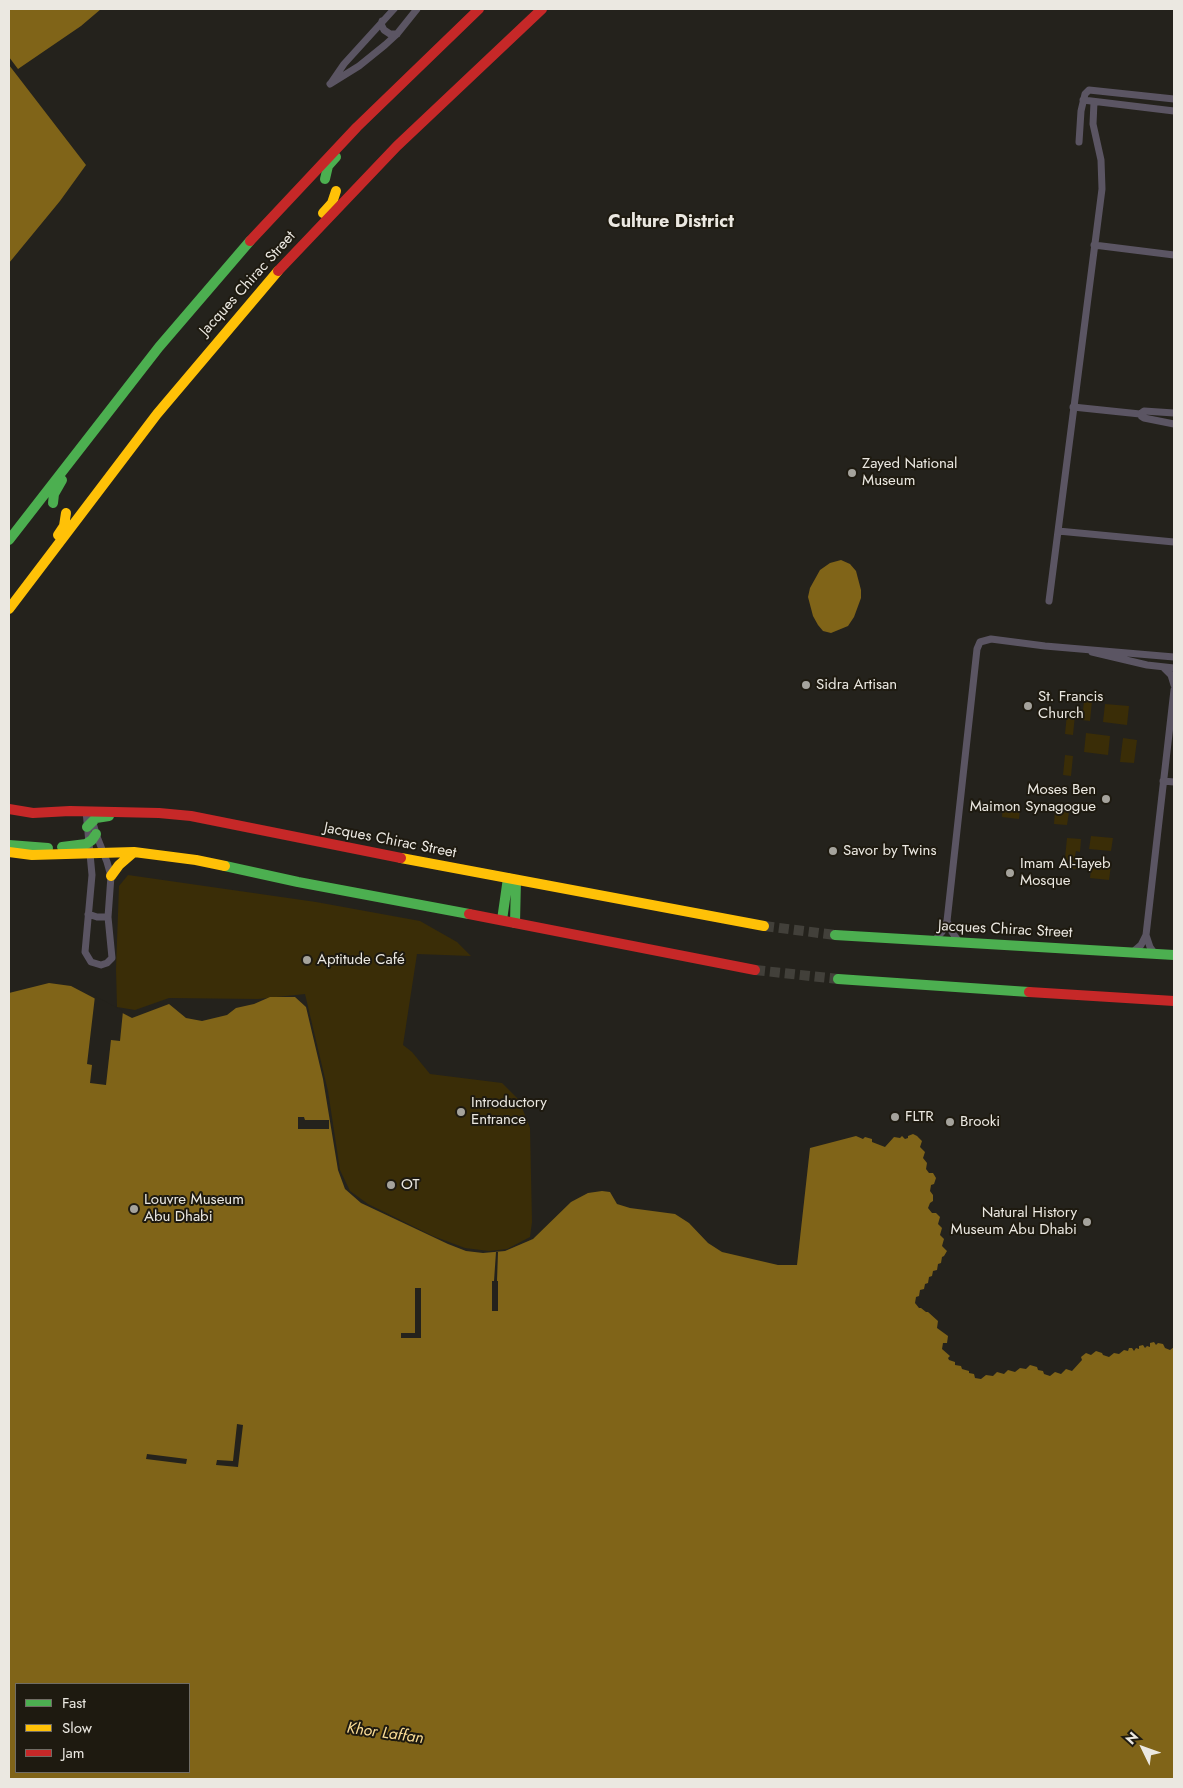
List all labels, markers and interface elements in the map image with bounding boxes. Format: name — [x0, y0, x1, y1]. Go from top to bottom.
district label: Culture District — [608, 212, 734, 234]
street label: Jacques Chirac Street — [196, 228, 300, 340]
place label: Zayed National Museum — [862, 455, 958, 490]
marker: Zayed National Museum — [846, 467, 858, 479]
place label: Sidra Artisan — [816, 676, 897, 694]
marker: Sidra Artisan — [800, 679, 812, 691]
place label: St. Francis Church — [1038, 688, 1103, 723]
marker: St. Francis Church — [1022, 700, 1034, 712]
place label: Moses Ben Maimon Synagogue — [970, 781, 1096, 816]
marker: Moses Ben Maimon Synagogue — [1100, 793, 1112, 805]
street label: Jacques Chirac Street — [322, 819, 458, 863]
place label: Savor by Twins — [843, 842, 937, 860]
marker: Savor by Twins — [827, 845, 839, 857]
place label: Imam Al-Tayeb Mosque — [1020, 855, 1111, 890]
marker: Imam Al-Tayeb Mosque — [1004, 867, 1016, 879]
street label: Jacques Chirac Street — [937, 917, 1073, 943]
place label: Aptitude Café — [317, 951, 405, 969]
marker: Aptitude Café — [301, 954, 313, 966]
place label: Introductory Entrance — [471, 1094, 547, 1129]
marker: Introductory Entrance — [455, 1106, 467, 1118]
place label: FLTR — [905, 1108, 934, 1126]
marker: FLTR — [889, 1111, 901, 1123]
place label: Brooki — [960, 1113, 1000, 1131]
marker: Brooki — [944, 1116, 956, 1128]
place label: OT — [401, 1176, 419, 1194]
marker: OT — [385, 1179, 397, 1191]
place label: Louvre Museum Abu Dhabi — [144, 1191, 244, 1226]
marker: Louvre Museum Abu Dhabi — [128, 1203, 140, 1215]
place label: Natural History Museum Abu Dhabi — [951, 1204, 1077, 1239]
marker: Natural History Museum Abu Dhabi — [1081, 1216, 1093, 1228]
legend — [15, 1683, 190, 1773]
text: Fast — [62, 1692, 86, 1714]
text: Slow — [62, 1717, 92, 1739]
water label: Khor Laffan — [345, 1719, 425, 1749]
north arrow — [1118, 1723, 1168, 1773]
text: N — [1121, 1727, 1143, 1749]
text: Jam — [62, 1742, 85, 1764]

